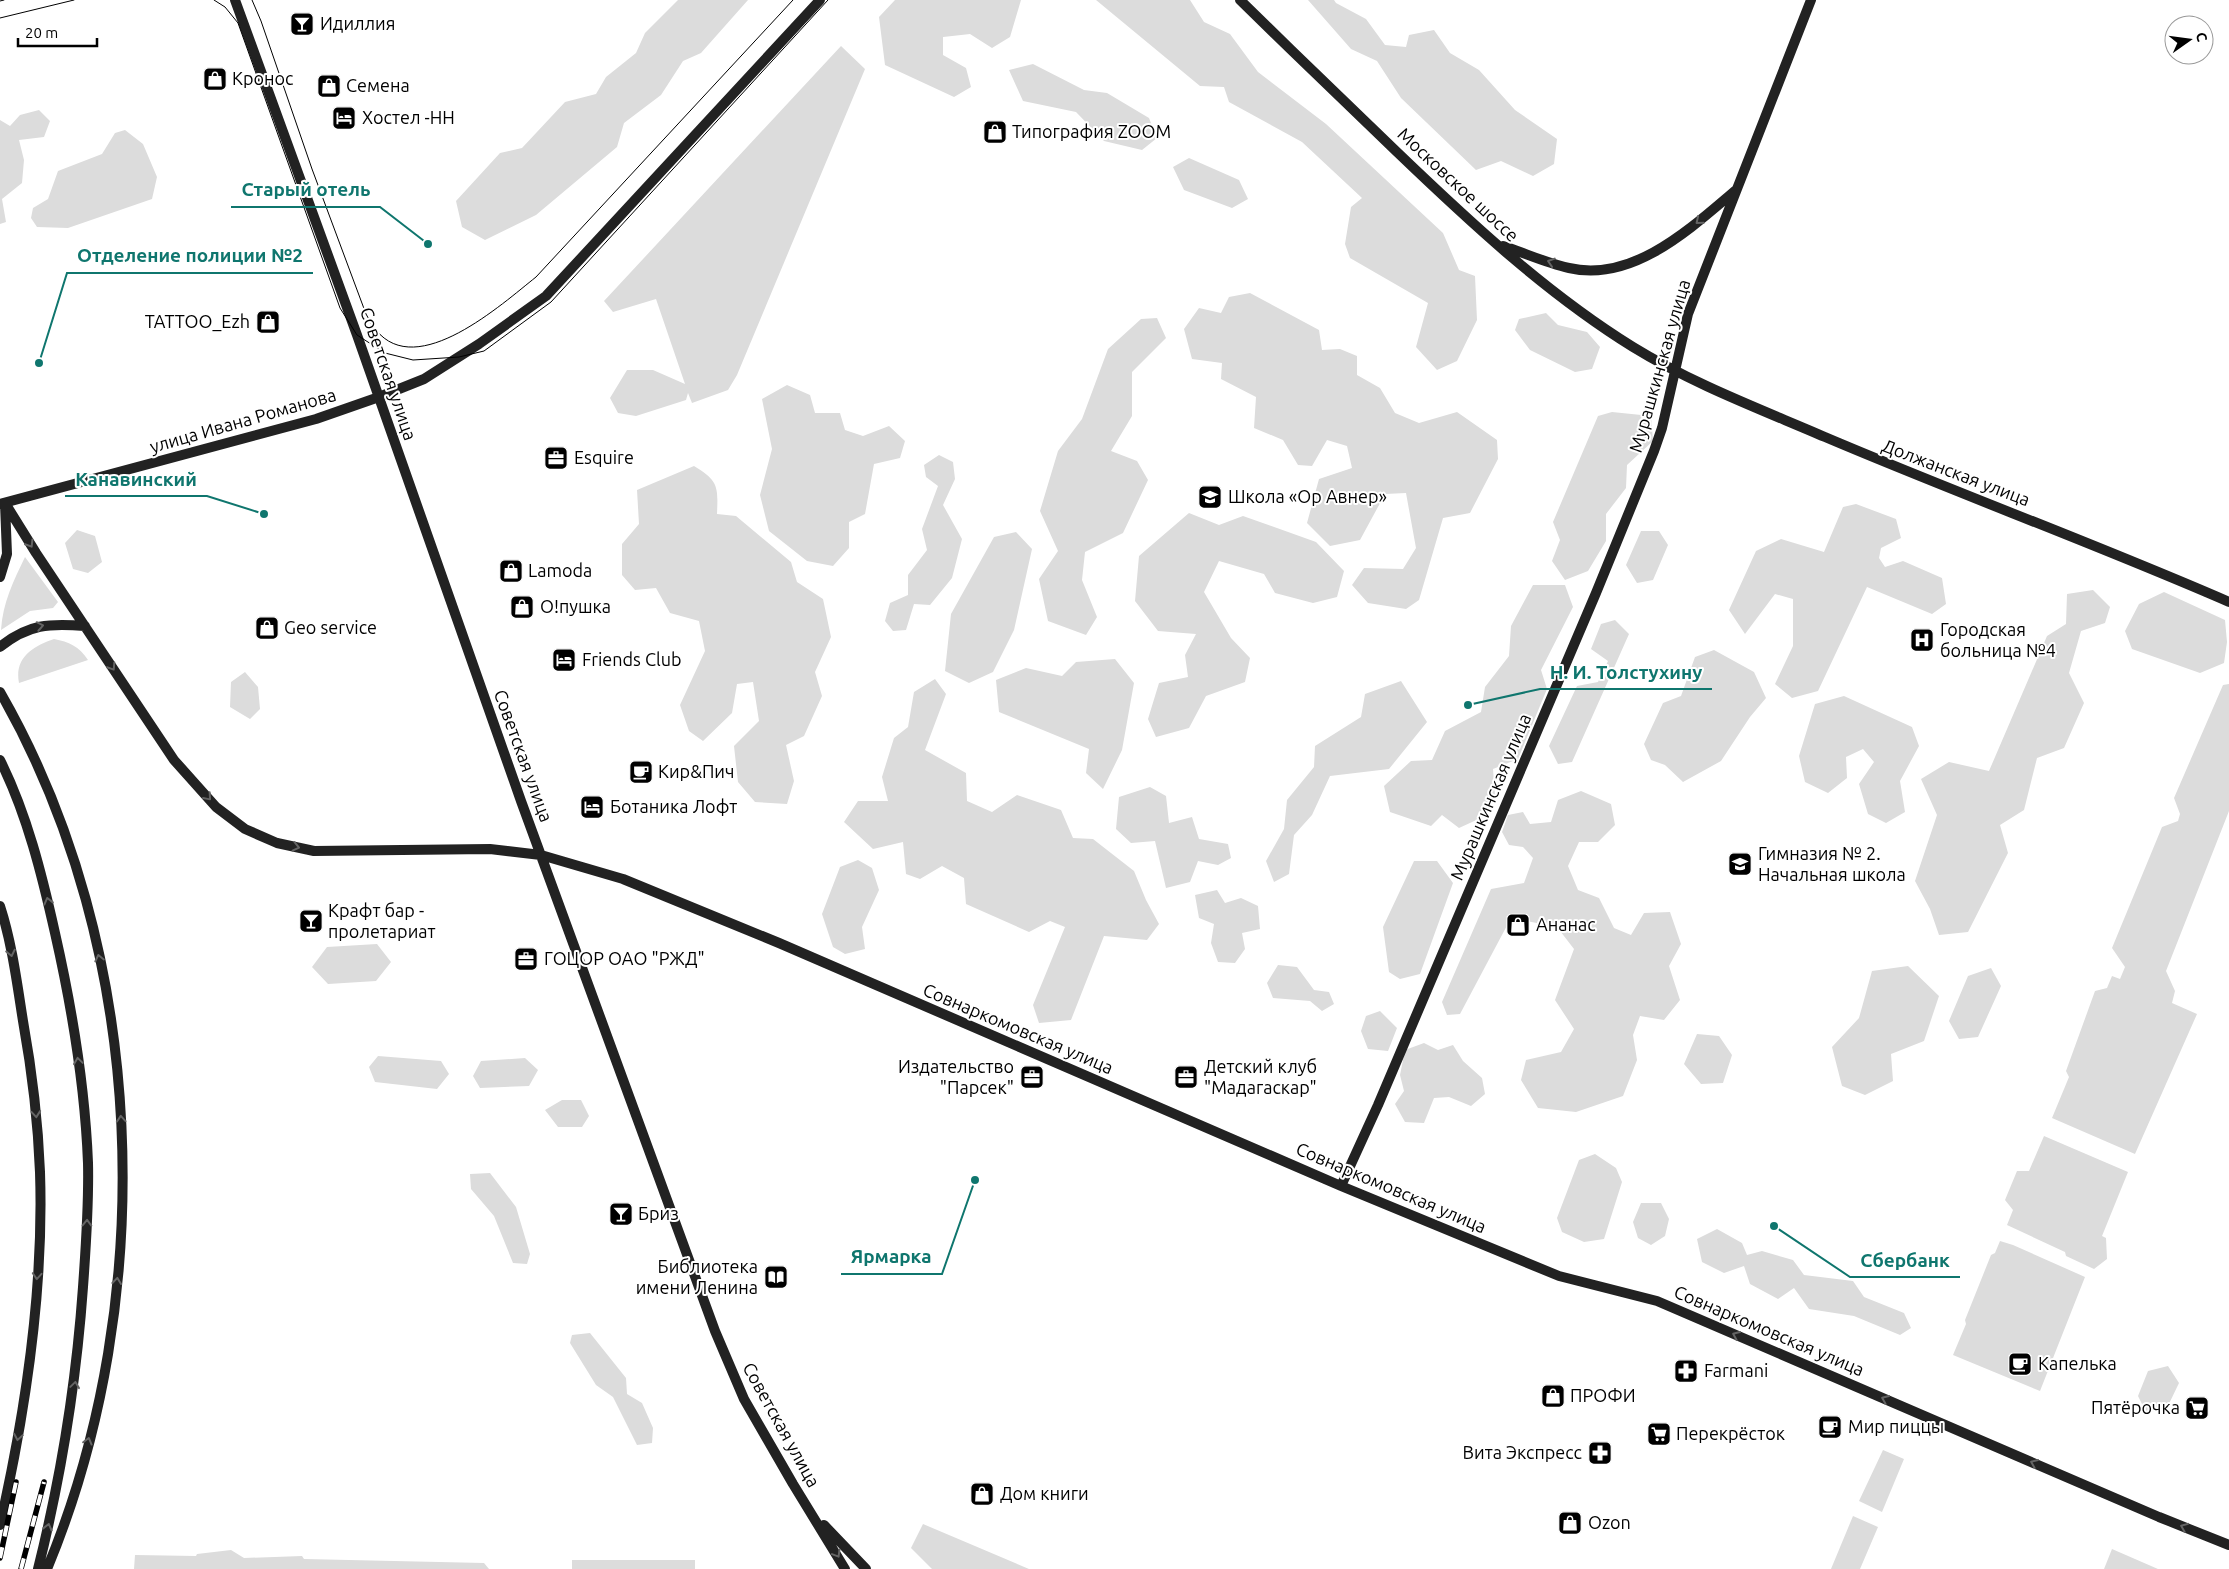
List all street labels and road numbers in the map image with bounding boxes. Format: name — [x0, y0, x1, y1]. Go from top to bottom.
street label: Московское шоссе — [1394, 123, 1523, 245]
street label: Мурашкинская улица — [1625, 277, 1693, 455]
street label: Советская улица — [357, 305, 421, 443]
street label: улица Ивана Романова — [147, 384, 338, 456]
street label: Должанская улица — [1880, 435, 2033, 509]
street label: Советская улица — [491, 687, 557, 825]
street label: Мурашкинская улица — [1446, 710, 1534, 883]
street label: Совнаркомовская улица — [920, 979, 1117, 1077]
street label: Совнаркомовская улица — [1293, 1138, 1490, 1236]
street label: Совнаркомовская улица — [1671, 1281, 1868, 1379]
street label: Советская улица — [739, 1359, 824, 1490]

